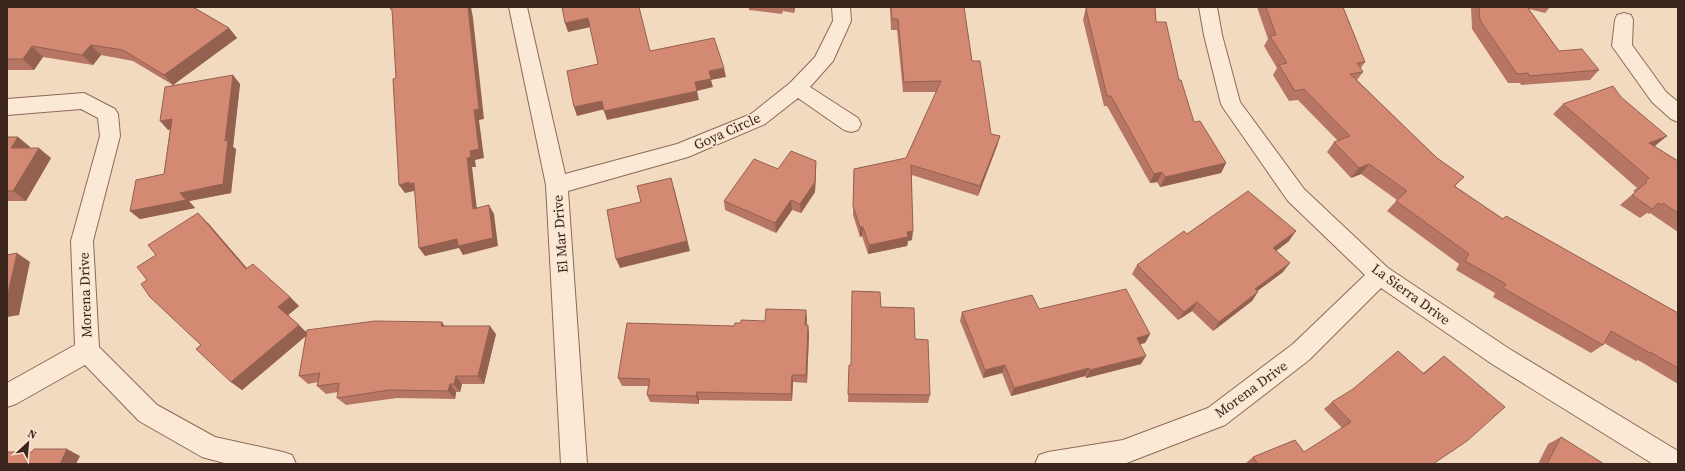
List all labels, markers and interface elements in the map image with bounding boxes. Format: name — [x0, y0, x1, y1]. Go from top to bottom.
street label: Goya Circle — [690, 107, 764, 155]
street label: El Mar Drive — [547, 194, 573, 274]
street label: Morena Drive — [74, 252, 96, 338]
street label: La Sierra Drive — [1367, 259, 1455, 329]
street label: Morena Drive — [1210, 356, 1292, 422]
north arrow — [8, 423, 48, 463]
text: N — [25, 426, 39, 443]

